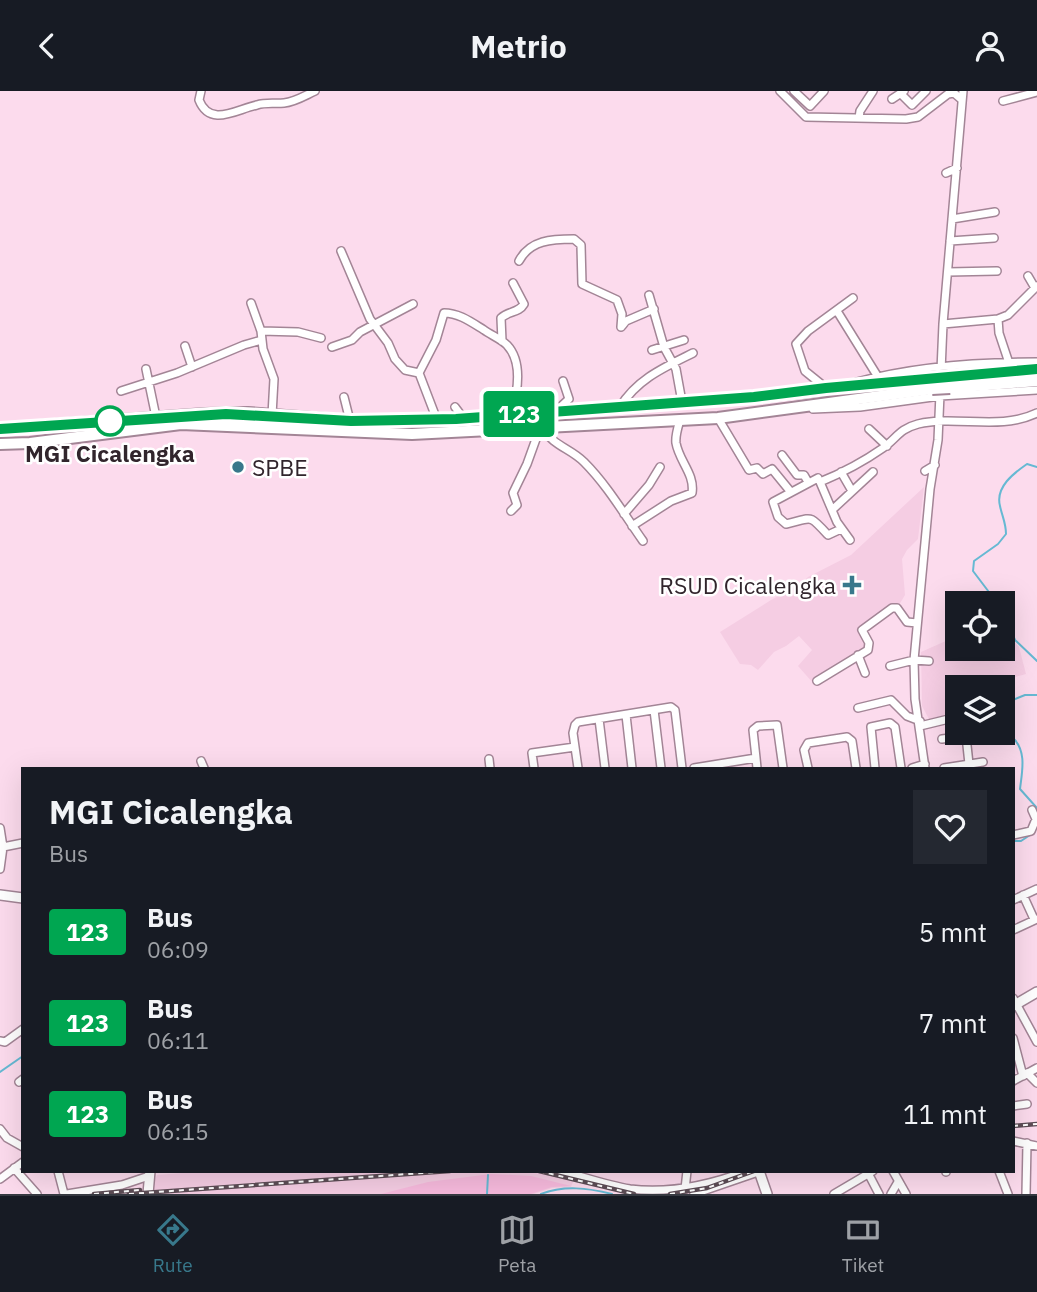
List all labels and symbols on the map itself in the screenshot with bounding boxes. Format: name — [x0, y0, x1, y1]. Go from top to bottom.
line badge: 123 — [479, 391, 559, 437]
marker: MGI Cicalengka — [95, 406, 125, 436]
place label: MGI Cicalengka — [25, 438, 195, 468]
place label: SPBE — [252, 452, 308, 482]
marker: SPBE — [230, 459, 246, 475]
place label: RSUD Cicalengka — [659, 570, 836, 600]
marker: RSUD Cicalengka — [842, 575, 862, 595]

